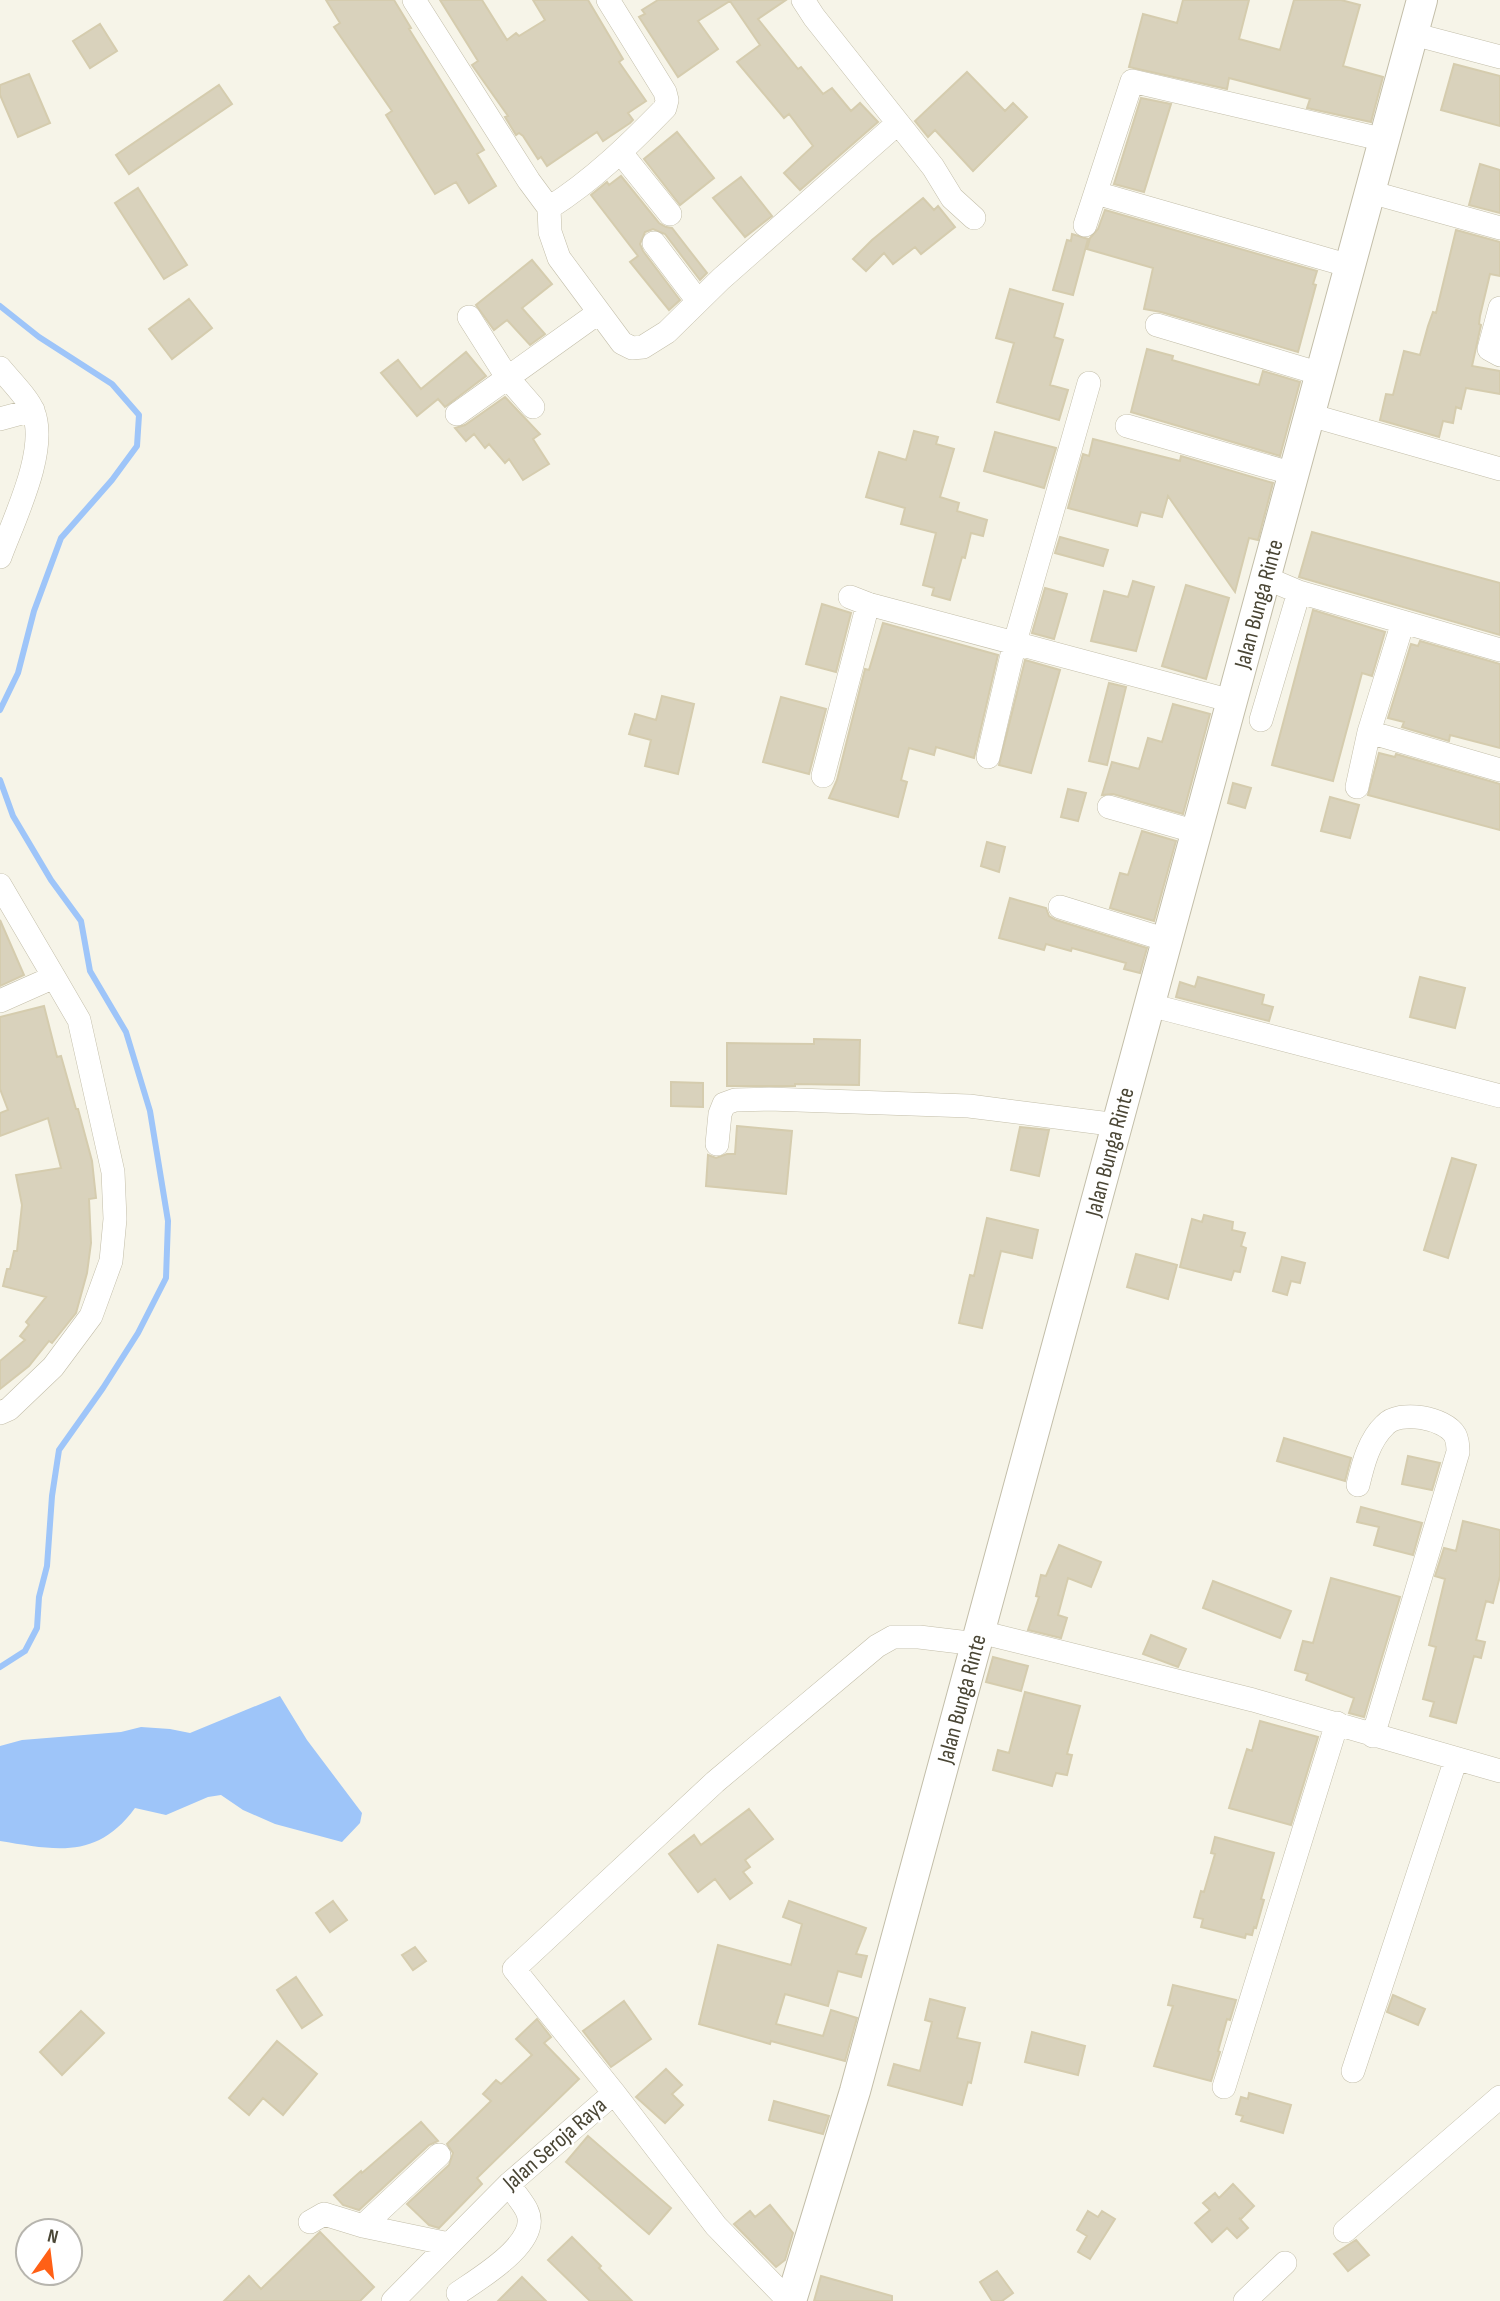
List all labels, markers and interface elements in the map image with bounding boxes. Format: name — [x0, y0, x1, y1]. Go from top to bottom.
street label: Jalan Bunga Rinte — [1228, 536, 1290, 672]
street label: Jalan Bunga Rinte — [1079, 1084, 1141, 1220]
street label: Jalan Bunga Rinte — [931, 1631, 993, 1767]
street label: Jalan Seroja Raya — [497, 2091, 613, 2197]
north arrow — [14, 2217, 84, 2287]
text: N — [45, 2225, 60, 2249]

